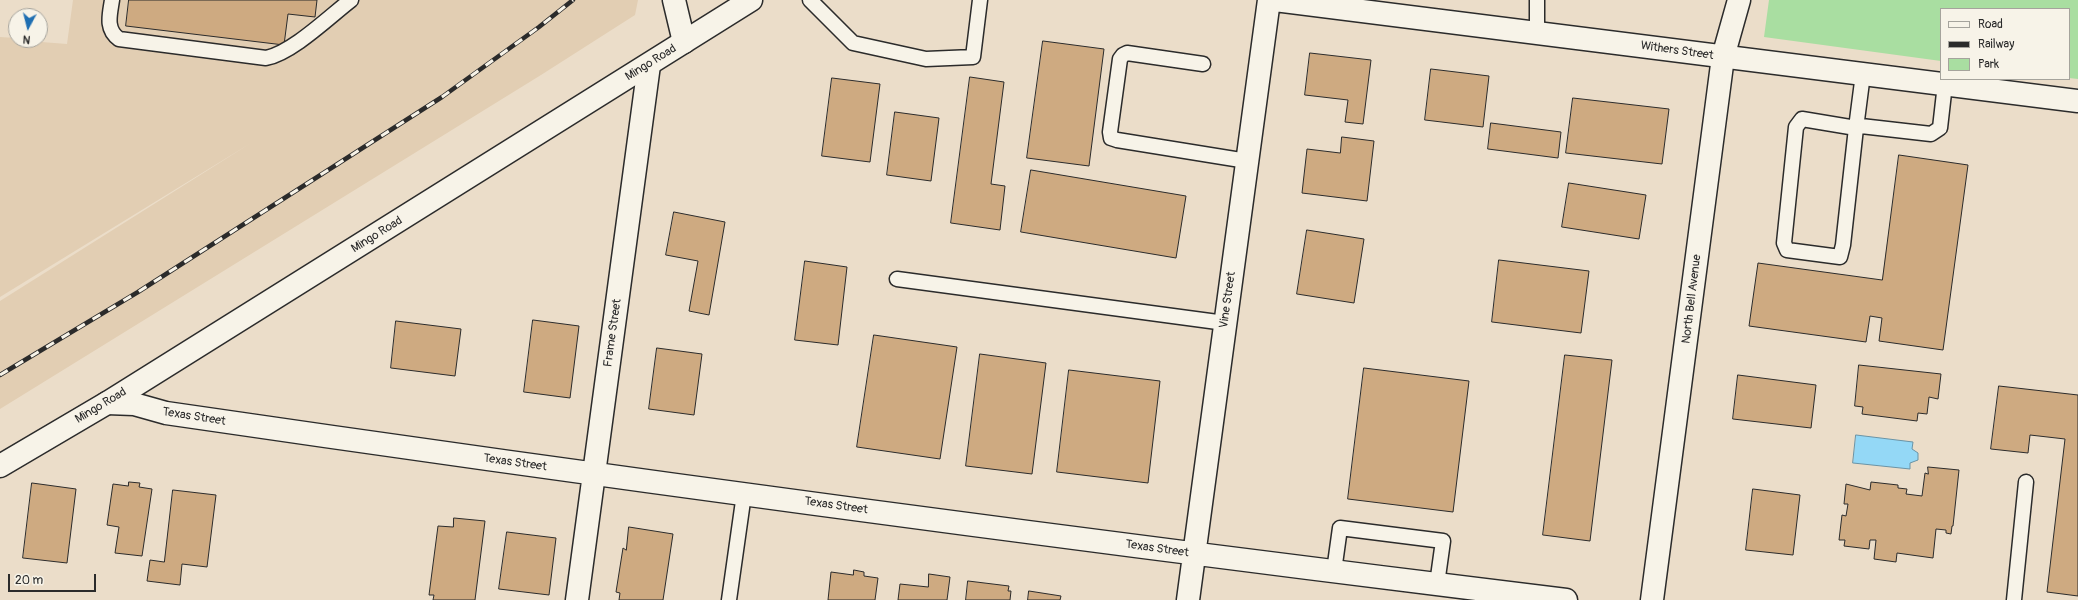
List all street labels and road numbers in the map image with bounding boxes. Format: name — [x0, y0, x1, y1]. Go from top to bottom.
street label: Withers Street — [1640, 39, 1714, 63]
street label: Mingo Road — [623, 42, 679, 84]
street label: Mingo Road — [349, 214, 405, 256]
street label: North Bell Avenue — [1679, 254, 1705, 344]
street label: Vine Street — [1217, 271, 1239, 329]
street label: Frame Street — [601, 298, 625, 368]
street label: Mingo Road — [73, 385, 129, 427]
street label: Texas Street — [161, 405, 227, 429]
street label: Texas Street — [482, 451, 548, 475]
street label: Texas Street — [803, 494, 869, 518]
street label: Texas Street — [1124, 537, 1190, 561]

